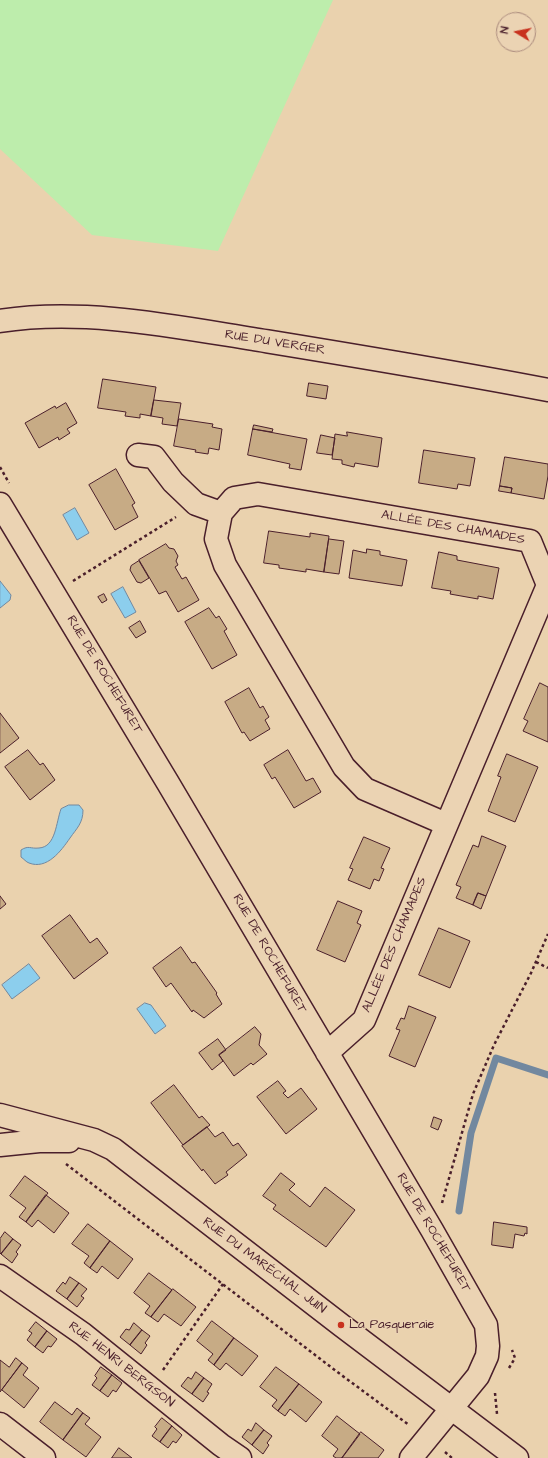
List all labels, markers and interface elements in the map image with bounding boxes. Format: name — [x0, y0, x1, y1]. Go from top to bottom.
north arrow — [496, 12, 536, 52]
text: N — [497, 25, 513, 35]
street label: RUE DU VERGER — [224, 327, 326, 359]
street label: ALLÉE DES CHAMADES — [380, 508, 526, 548]
street label: RUE DE ROCHEFURET — [63, 613, 145, 737]
street label: ALLÉE DES CHAMADES — [359, 875, 431, 1015]
street label: RUE DE ROCHEFURET — [229, 892, 309, 1016]
street label: RUE DE ROCHEFURET — [393, 1171, 473, 1295]
street label: RUE DU MARÉCHAL JUIN — [199, 1215, 329, 1317]
place label: La Pasqueraie — [349, 1317, 434, 1333]
street label: RUE HENRI BERGSON — [65, 1319, 177, 1411]
marker: La Pasqueraie — [336, 1320, 346, 1330]

